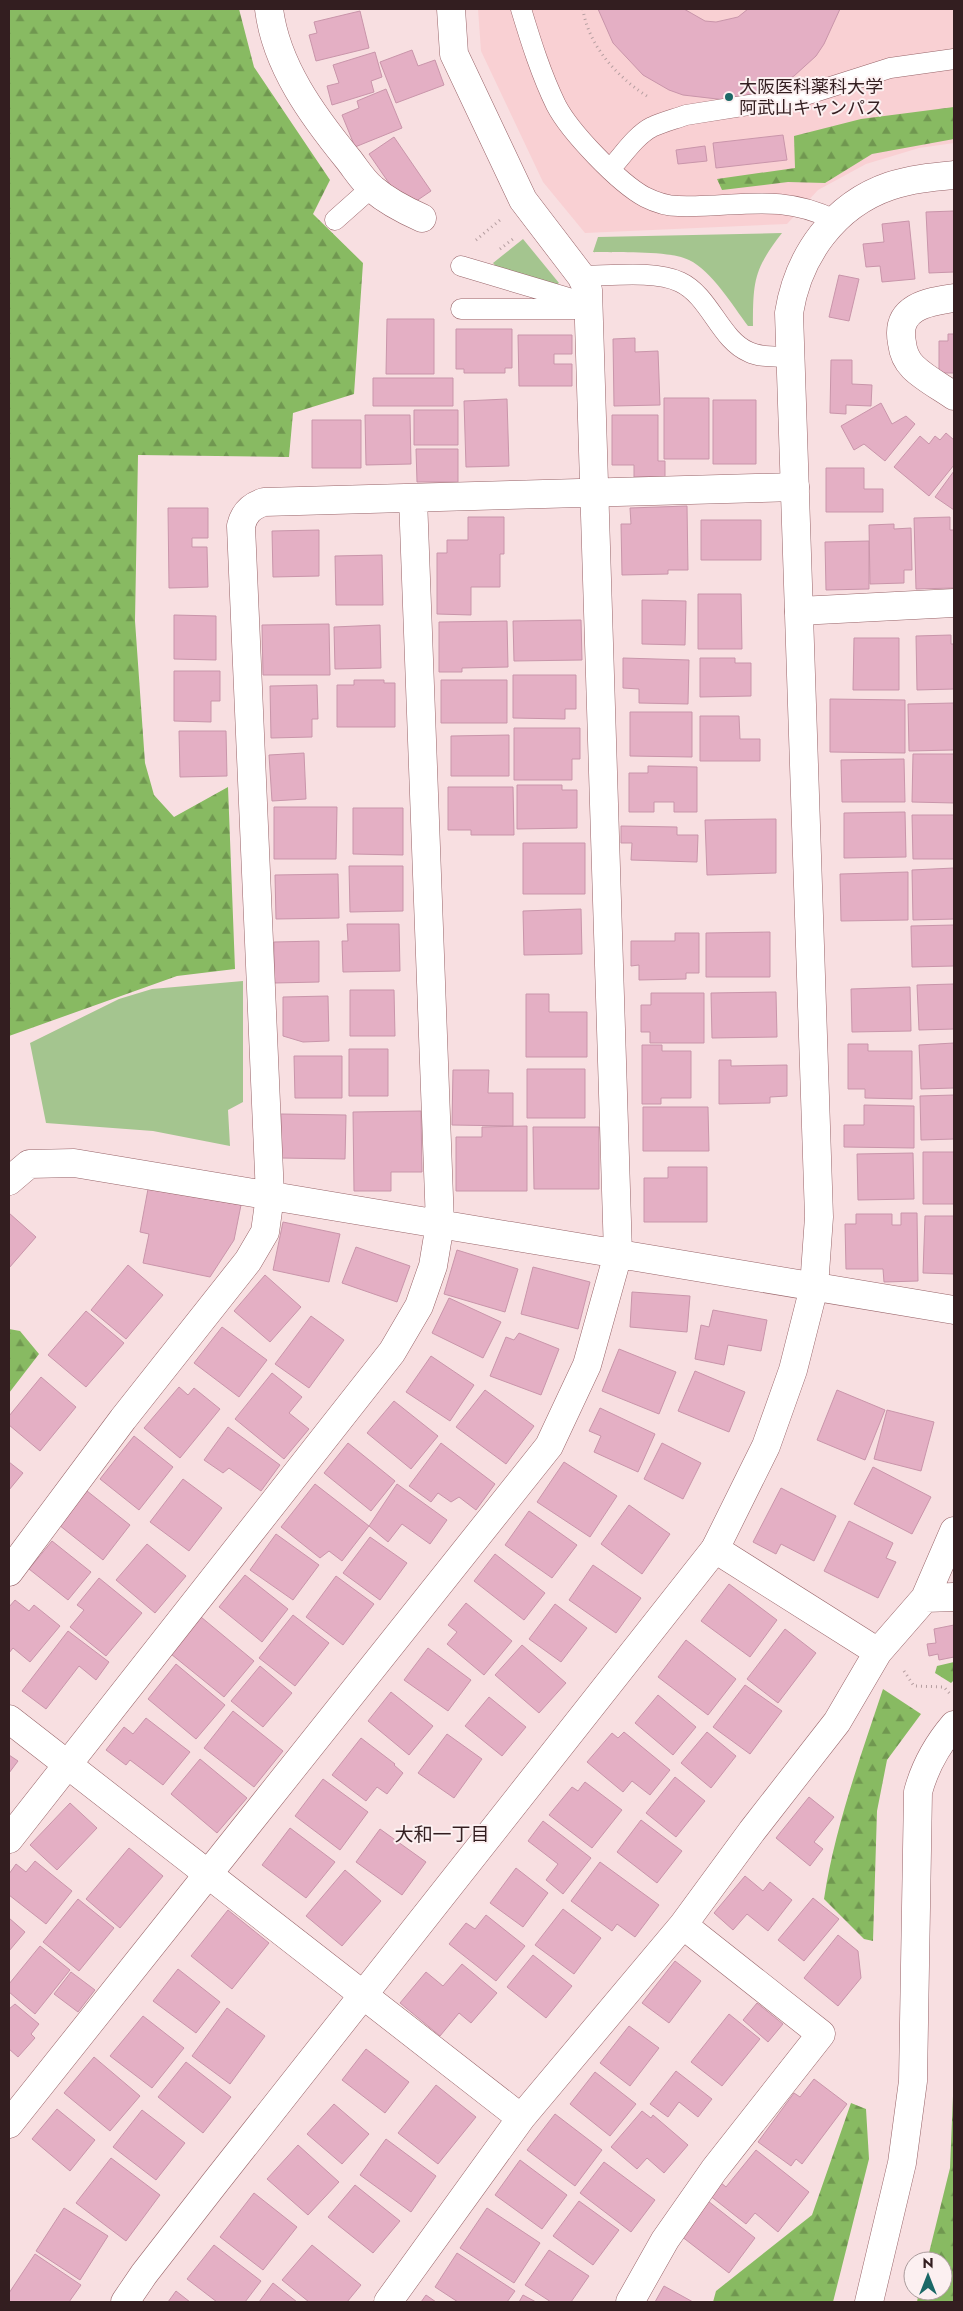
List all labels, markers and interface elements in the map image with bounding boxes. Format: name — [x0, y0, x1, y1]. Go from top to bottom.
place label: 大阪医科薬科大学 阿武山キャンパス — [739, 74, 883, 121]
marker: 大阪医科薬科大学 阿武山キャンパス — [723, 91, 735, 103]
district label: 大和一丁目 — [394, 1821, 490, 1848]
north arrow — [903, 2251, 953, 2301]
text: N — [922, 2253, 934, 2273]

